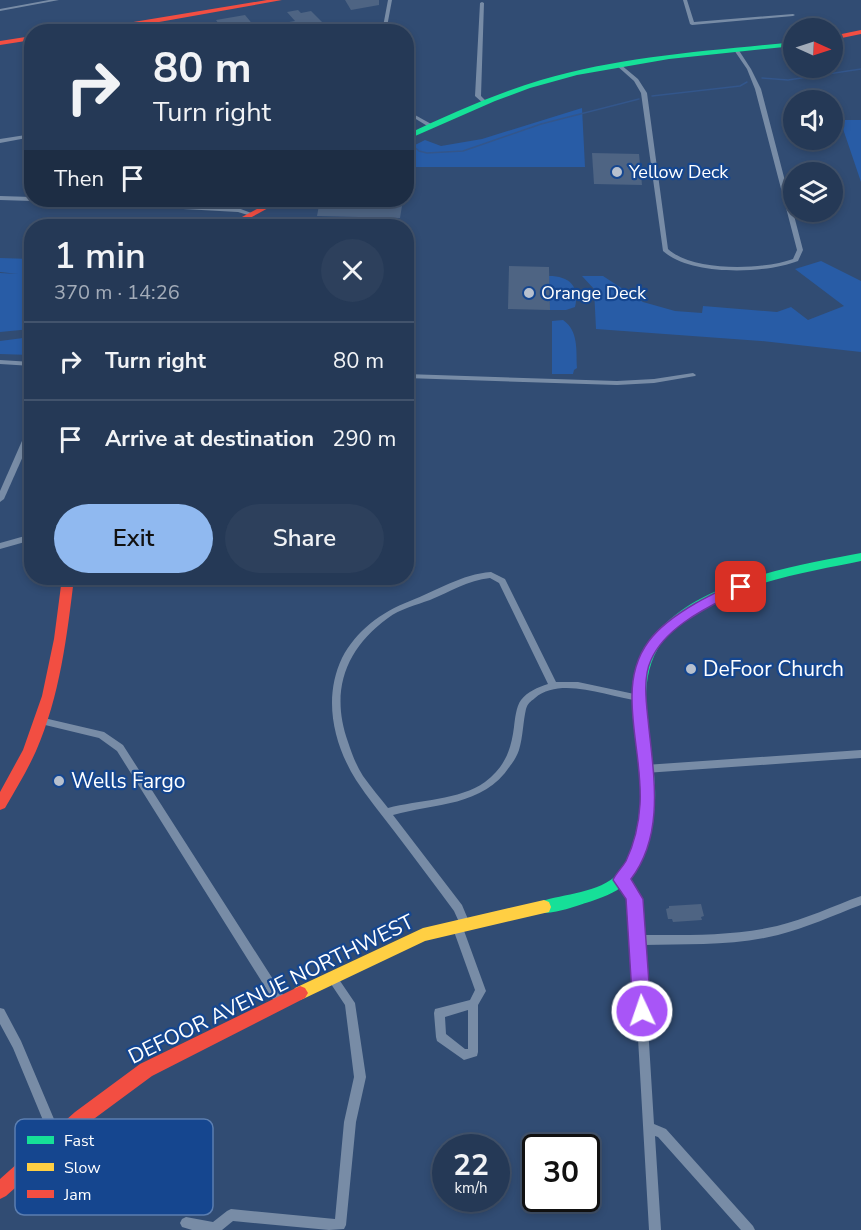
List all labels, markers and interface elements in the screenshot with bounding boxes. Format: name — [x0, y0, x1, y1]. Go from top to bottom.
north arrow — [783, 18, 843, 78]
map controls — [783, 18, 843, 222]
text: 80 m — [153, 40, 252, 97]
icon: right — [54, 48, 132, 126]
button: sound — [783, 90, 843, 150]
text: Turn right — [153, 94, 271, 131]
place label: Yellow Deck — [628, 160, 729, 184]
icon: arrive — [116, 162, 149, 195]
button: layers — [783, 162, 843, 222]
text: Then — [54, 164, 104, 194]
marker: Yellow Deck — [610, 165, 624, 179]
text: 1 min — [54, 232, 146, 281]
button: close — [321, 239, 384, 302]
text: 370 m · 14:26 — [54, 279, 180, 306]
place label: Orange Deck — [541, 281, 647, 305]
marker: Orange Deck — [522, 286, 536, 300]
icon: right — [54, 345, 87, 378]
text: Turn right — [105, 346, 206, 376]
text: 80 m — [333, 346, 384, 376]
icon: arrive — [54, 423, 87, 456]
text: Arrive at destination — [105, 424, 314, 454]
text: 290 m — [332, 424, 396, 454]
button: Exit — [54, 504, 213, 573]
button: Share — [225, 504, 384, 573]
pin — [715, 561, 766, 612]
icon: arrive — [724, 570, 757, 603]
place label: DeFoor Church — [703, 655, 844, 683]
marker: DeFoor Church — [684, 662, 698, 676]
place label: Wells Fargo — [71, 767, 185, 795]
marker: Wells Fargo — [52, 774, 66, 788]
street label: DEFOOR AVENUE NORTHWEST — [124, 907, 419, 1070]
position arrow — [610, 979, 674, 1043]
legend — [15, 1119, 213, 1215]
text: Fast — [64, 1130, 95, 1152]
speed limit sign: 30 — [522, 1134, 600, 1212]
text: 22 — [453, 1145, 489, 1186]
text: Slow — [64, 1157, 101, 1179]
text: km/h — [454, 1178, 488, 1198]
text: Jam — [63, 1184, 91, 1206]

